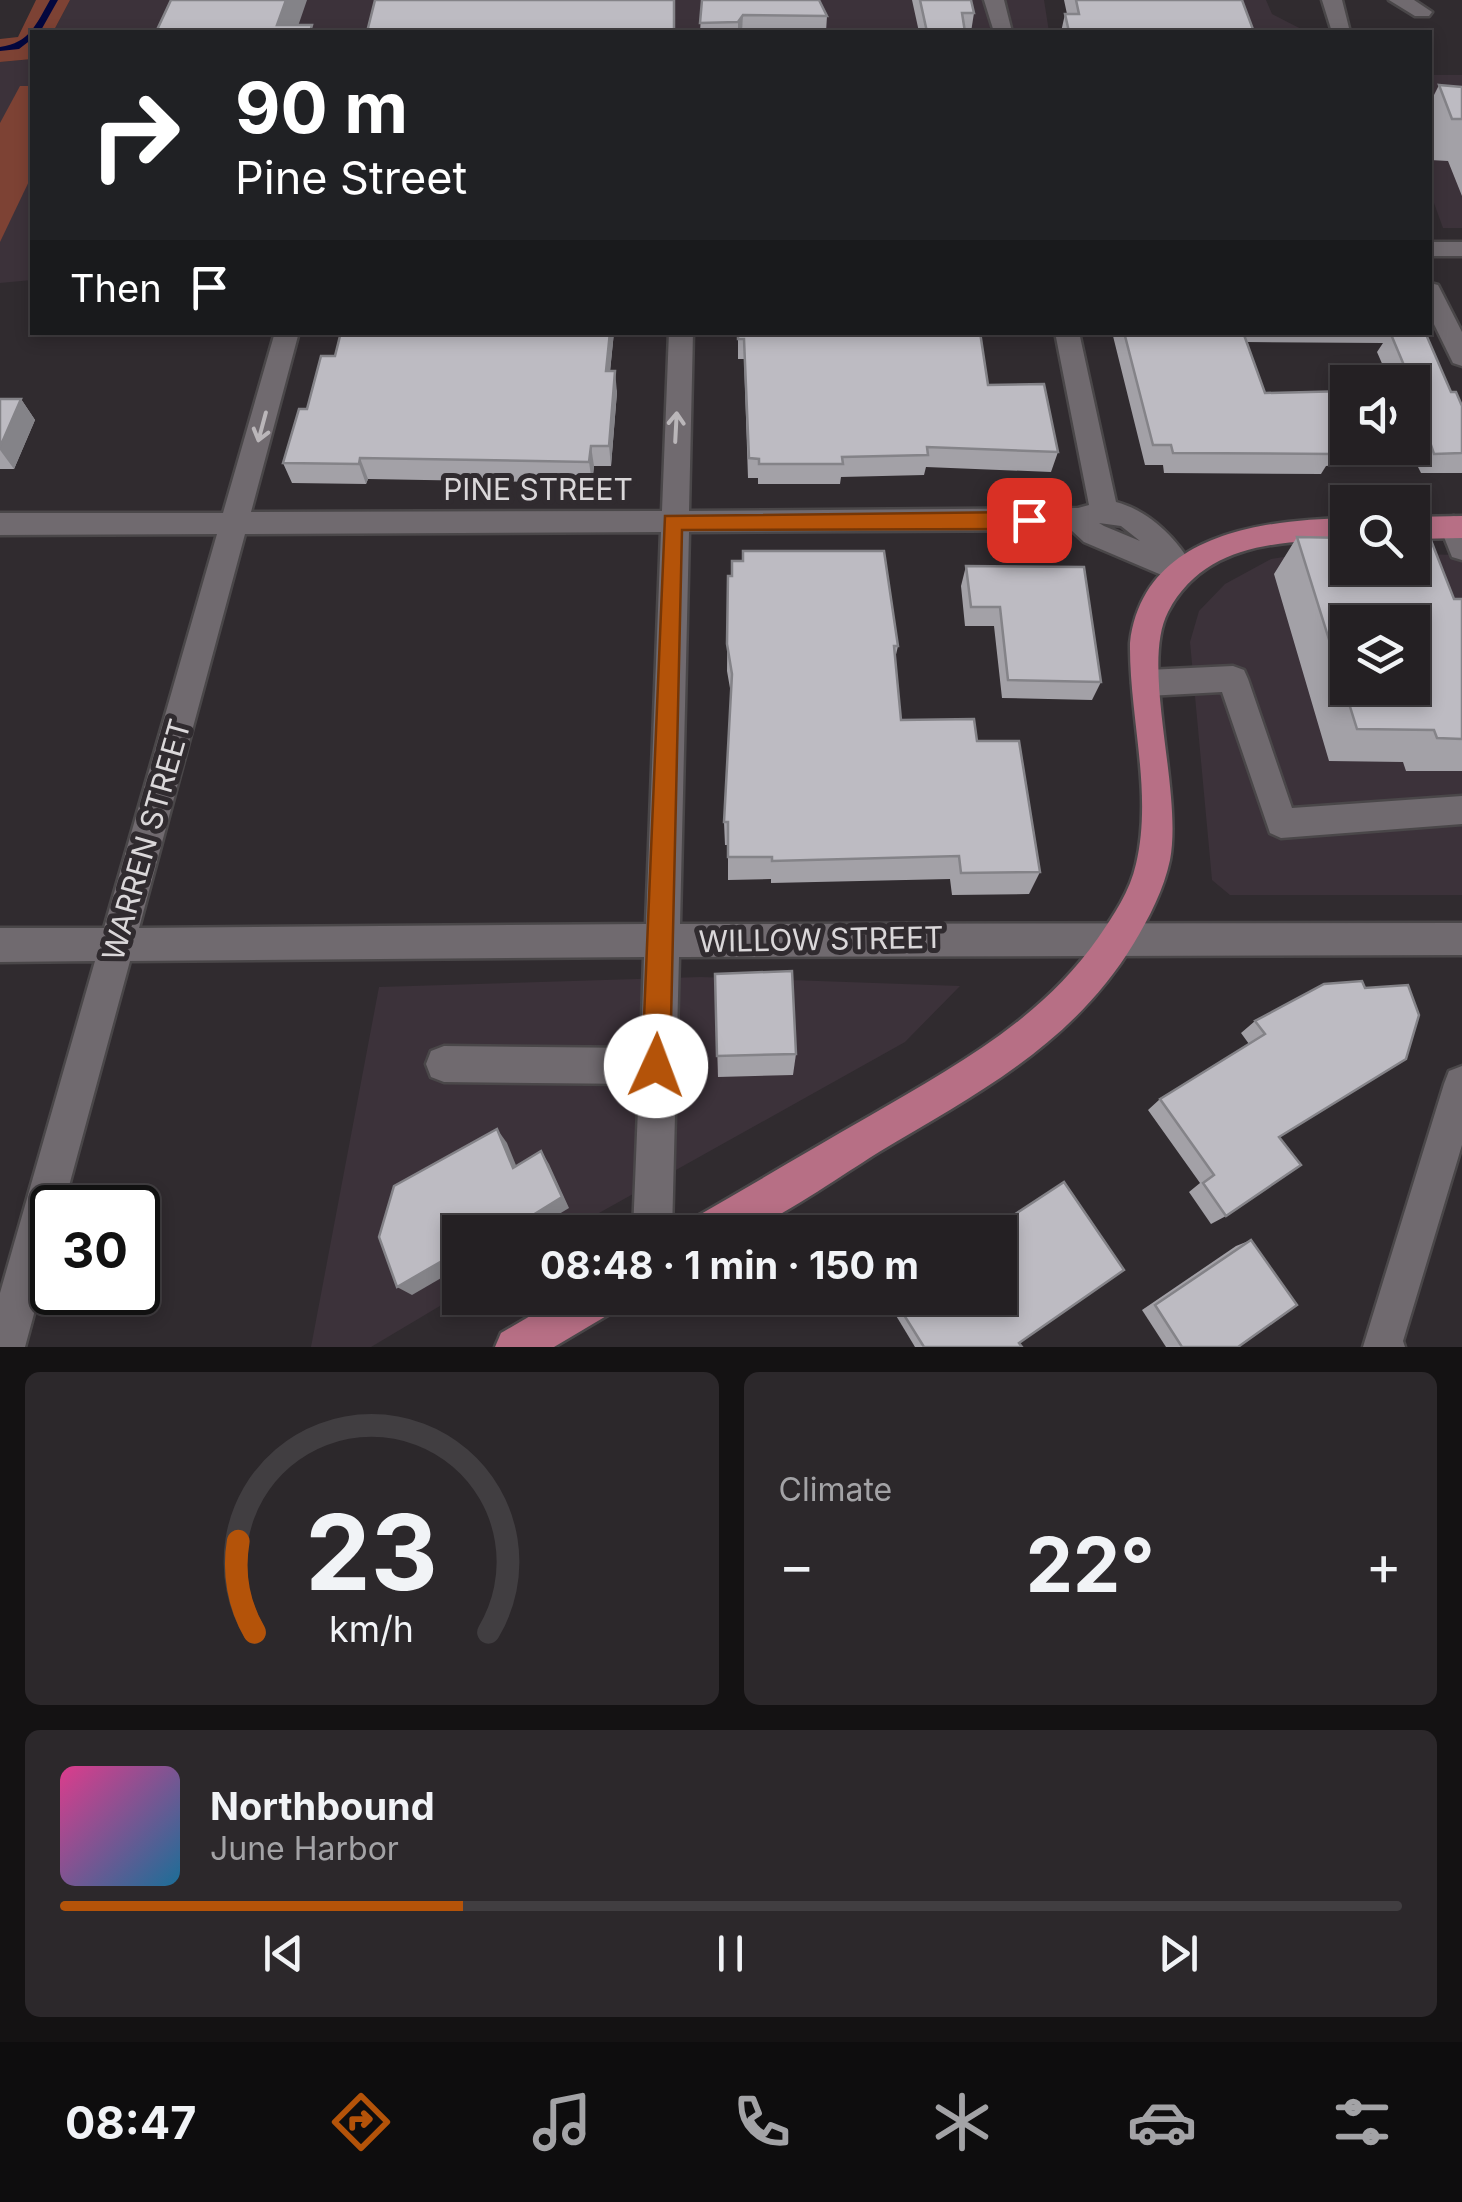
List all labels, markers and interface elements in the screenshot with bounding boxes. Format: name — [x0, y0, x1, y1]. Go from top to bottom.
text: 90 m — [235, 65, 408, 150]
icon: right — [70, 70, 200, 200]
text: Pine Street — [235, 150, 467, 205]
icon: arrive — [182, 260, 237, 315]
text: Then — [70, 265, 162, 311]
map controls — [1330, 365, 1430, 705]
button: sound — [1330, 365, 1430, 465]
one-way arrow — [252, 411, 270, 442]
one-way arrow — [667, 412, 686, 444]
street label: PINE STREET — [443, 471, 633, 507]
pin — [987, 478, 1072, 563]
button: search — [1330, 485, 1430, 585]
icon: arrive — [1002, 493, 1057, 548]
button: layers — [1330, 605, 1430, 705]
street label: WARREN STREET — [94, 715, 198, 965]
street label: WILLOW STREET — [698, 919, 944, 959]
position arrow — [604, 1014, 708, 1118]
speed limit sign: 30 — [30, 1185, 160, 1315]
text: 08:48 · 1 min · 150 m — [540, 1242, 919, 1288]
text: Climate — [779, 1470, 892, 1509]
text: 23 — [305, 1489, 438, 1615]
text: 22° — [1026, 1519, 1155, 1610]
text: − — [779, 1532, 815, 1598]
text: + — [1366, 1532, 1402, 1598]
text: km/h — [329, 1607, 414, 1651]
text: Northbound — [210, 1783, 435, 1829]
text: June Harbor — [210, 1829, 399, 1868]
icon: previous — [256, 1926, 311, 1981]
icon: pause — [703, 1926, 758, 1981]
icon: next — [1151, 1926, 1206, 1981]
icon: directions — [326, 2087, 396, 2157]
icon: music — [527, 2087, 597, 2157]
icon: phone — [727, 2087, 797, 2157]
icon: climate — [927, 2087, 997, 2157]
icon: car — [1127, 2087, 1197, 2157]
icon: filters — [1327, 2087, 1397, 2157]
text: 08:47 — [65, 2095, 196, 2150]

